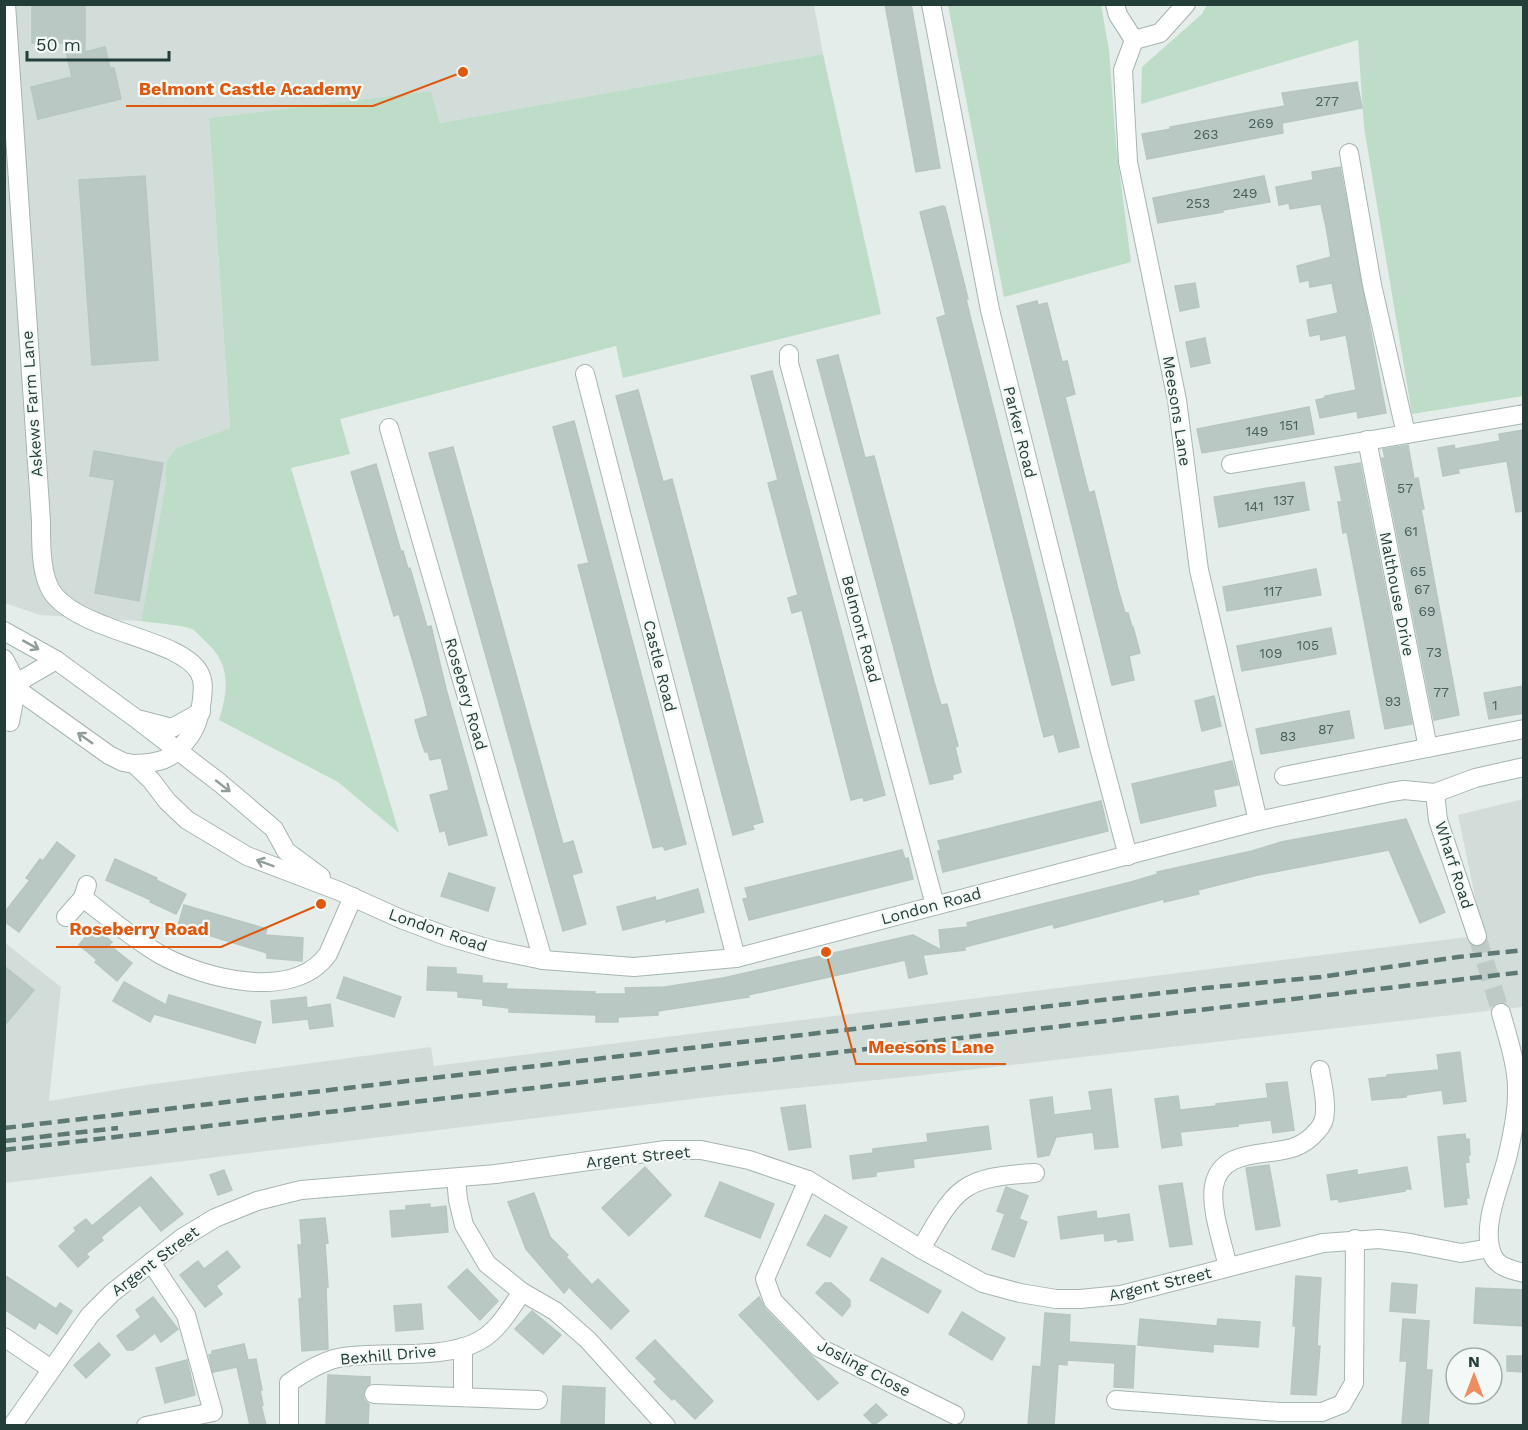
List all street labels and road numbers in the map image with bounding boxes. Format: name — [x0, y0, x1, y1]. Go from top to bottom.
street label: Askews Farm Lane — [17, 330, 47, 478]
street label: Meesons Lane — [1159, 354, 1195, 468]
street label: Parker Road — [999, 384, 1041, 480]
street label: Malthouse Drive — [1376, 530, 1418, 658]
street label: Belmont Road — [838, 573, 884, 685]
street label: Castle Road — [639, 618, 681, 714]
street label: Rosebery Road — [441, 636, 491, 752]
street label: Wharf Road — [1431, 819, 1477, 911]
street label: London Road — [879, 884, 983, 928]
street label: London Road — [386, 904, 490, 956]
street label: Argent Street — [585, 1142, 691, 1172]
street label: Argent Street — [108, 1222, 203, 1300]
street label: Argent Street — [1107, 1263, 1213, 1305]
street label: Josling Close — [814, 1335, 914, 1401]
street label: Bexhill Drive — [339, 1341, 437, 1369]

